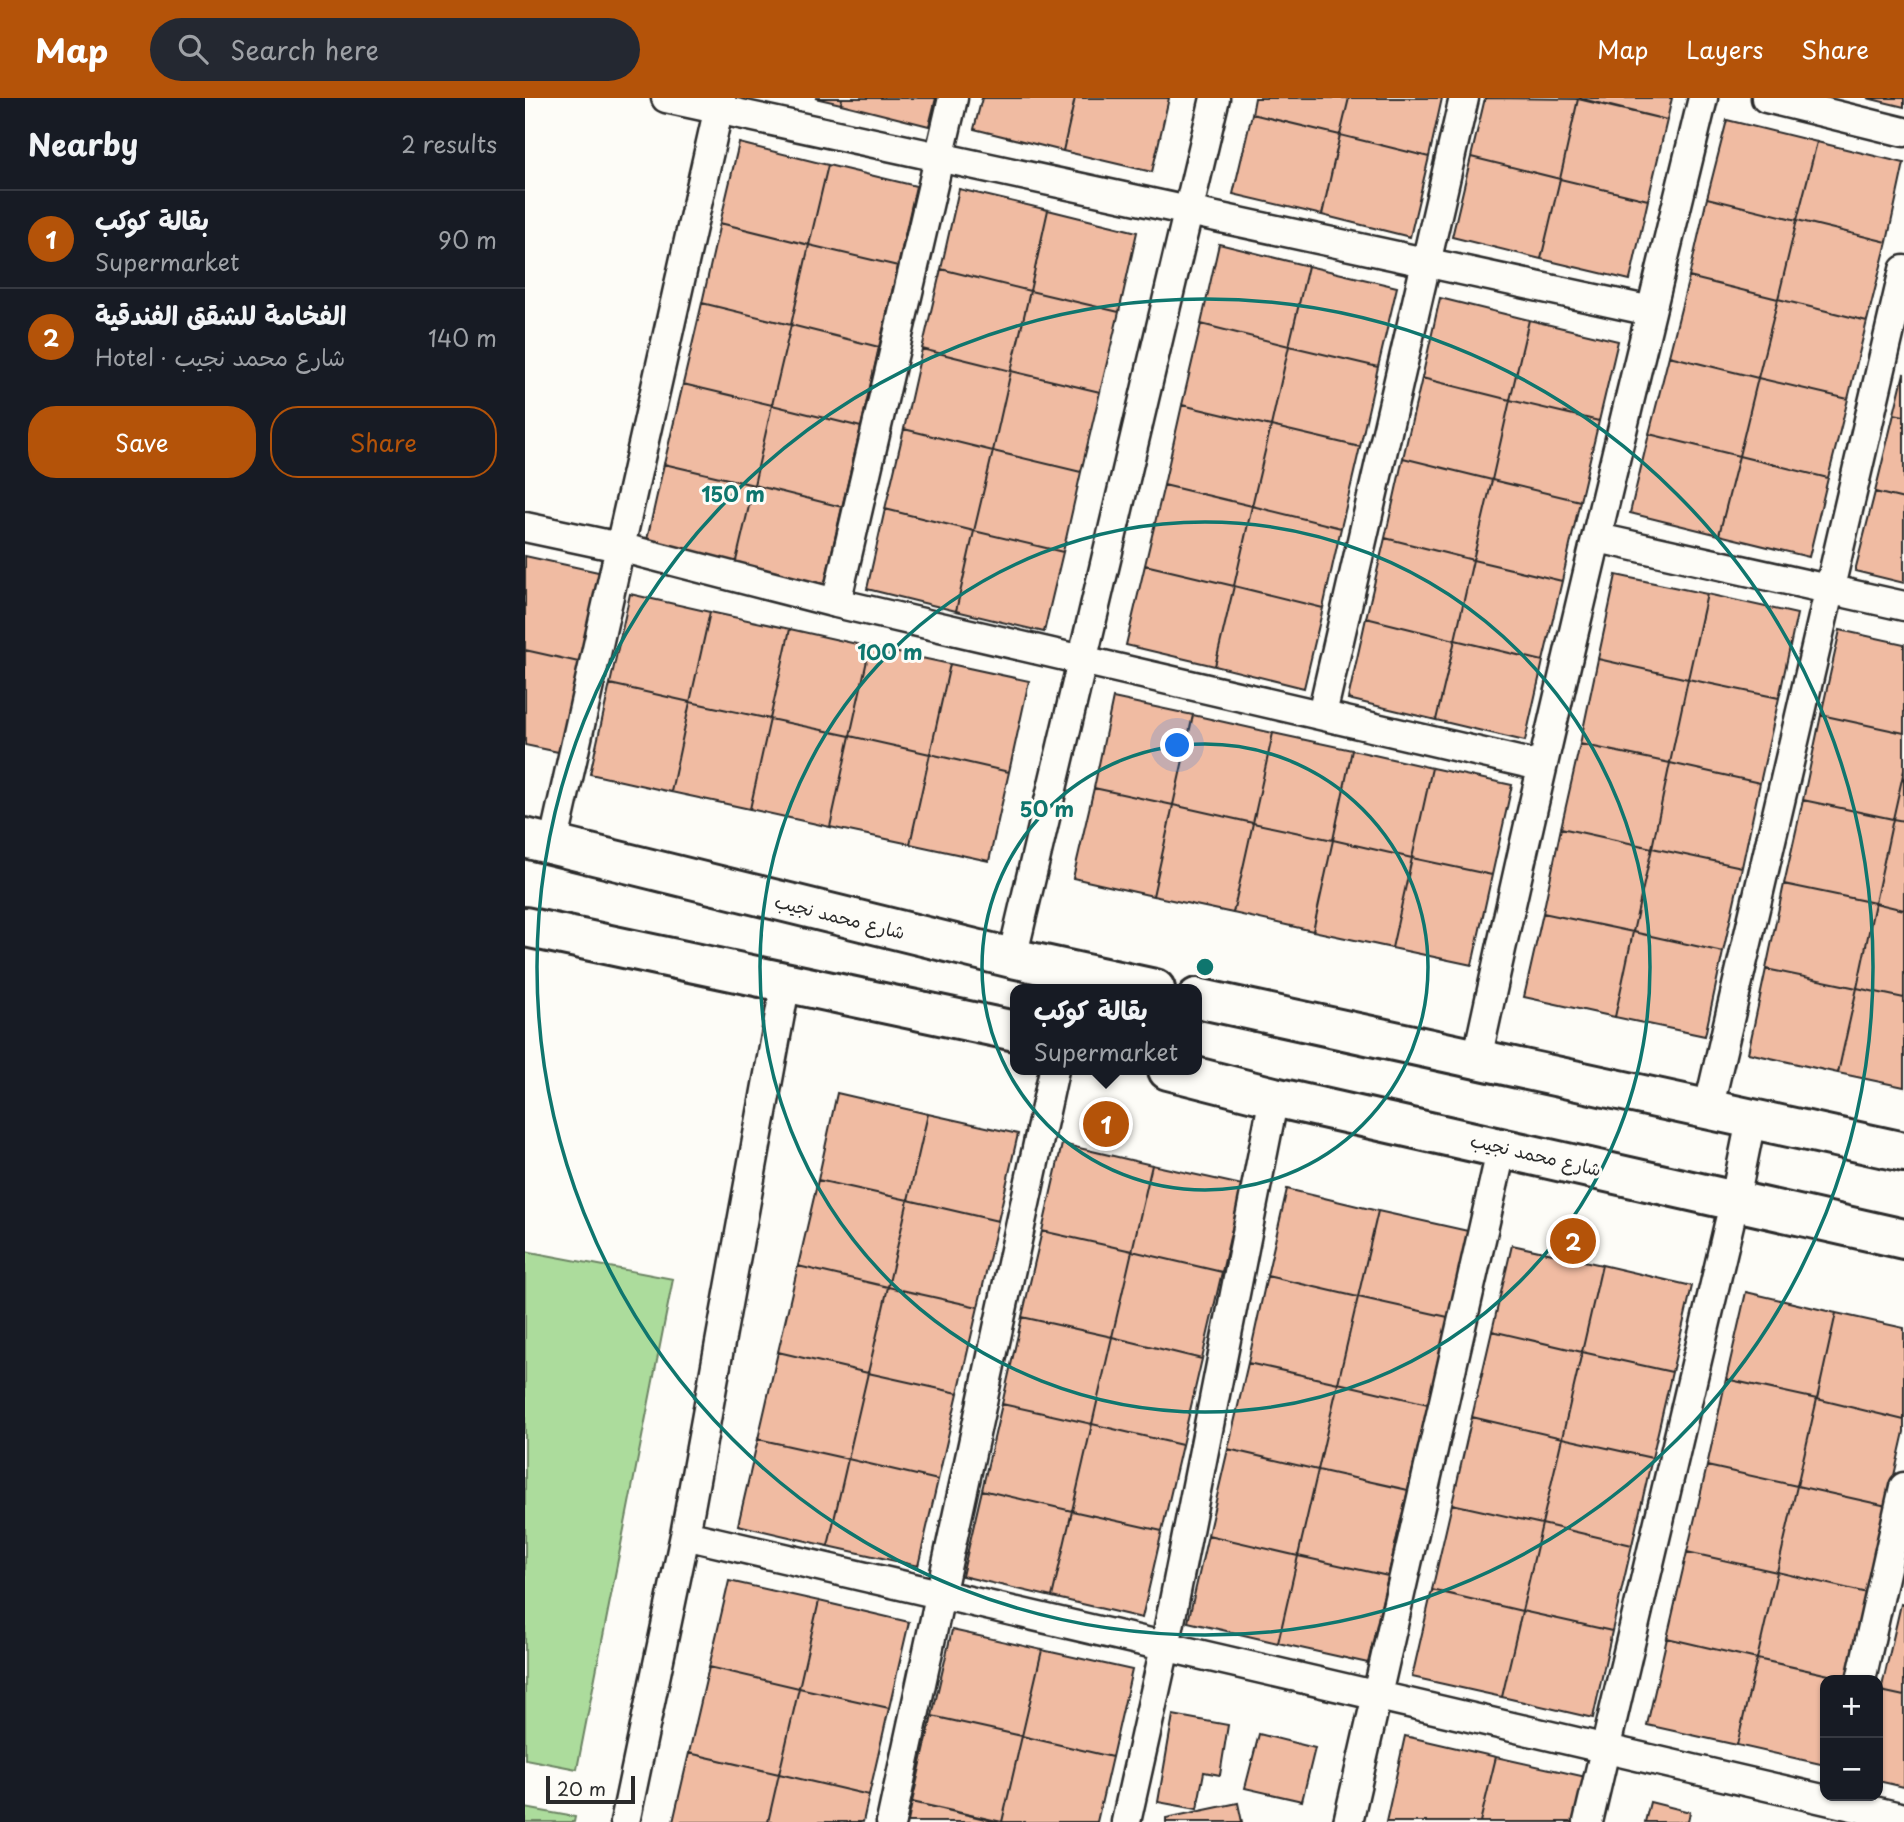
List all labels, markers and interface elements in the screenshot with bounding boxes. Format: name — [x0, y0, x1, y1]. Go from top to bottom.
search box — [150, 18, 640, 81]
text: Map — [35, 24, 108, 74]
icon: search — [174, 30, 212, 68]
text: Search here — [230, 30, 379, 69]
text: Map — [1597, 31, 1648, 67]
text: Layers — [1686, 31, 1763, 67]
text: Share — [1801, 31, 1869, 67]
text: Nearby — [28, 121, 138, 166]
text: 2 results — [401, 126, 497, 161]
text: بقالة كوكب — [95, 200, 209, 239]
text: 1 — [46, 222, 57, 257]
text: 90 m — [438, 222, 497, 257]
text: Supermarket — [95, 244, 239, 279]
text: الفخامة للشقق الفندقية — [95, 295, 346, 334]
text: 2 — [43, 320, 59, 355]
text: 140 m — [428, 320, 497, 355]
text: Hotel · شارع محمد نجيب — [95, 339, 345, 374]
button: Save — [28, 406, 256, 478]
button: Share — [270, 406, 497, 478]
text: 150 m — [701, 477, 765, 509]
text: 100 m — [857, 635, 923, 667]
your location — [1160, 728, 1194, 762]
text: 50 m — [1020, 792, 1074, 824]
street label: شارع محمد نجيب — [772, 887, 908, 945]
centre of rings — [1193, 955, 1217, 979]
popup — [1010, 984, 1202, 1075]
text: بقالة كوكب — [1034, 990, 1148, 1029]
text: Supermarket — [1034, 1034, 1178, 1069]
pin: 1 — [1083, 1098, 1129, 1150]
street label: شارع محمد نجيب — [1468, 1126, 1604, 1182]
pin: 2 — [1550, 1215, 1596, 1267]
map controls — [1820, 1675, 1883, 1801]
button: + — [1820, 1675, 1883, 1738]
button: − — [1820, 1738, 1883, 1801]
scale bar — [546, 1773, 635, 1805]
text: 20 m — [557, 1774, 606, 1802]

